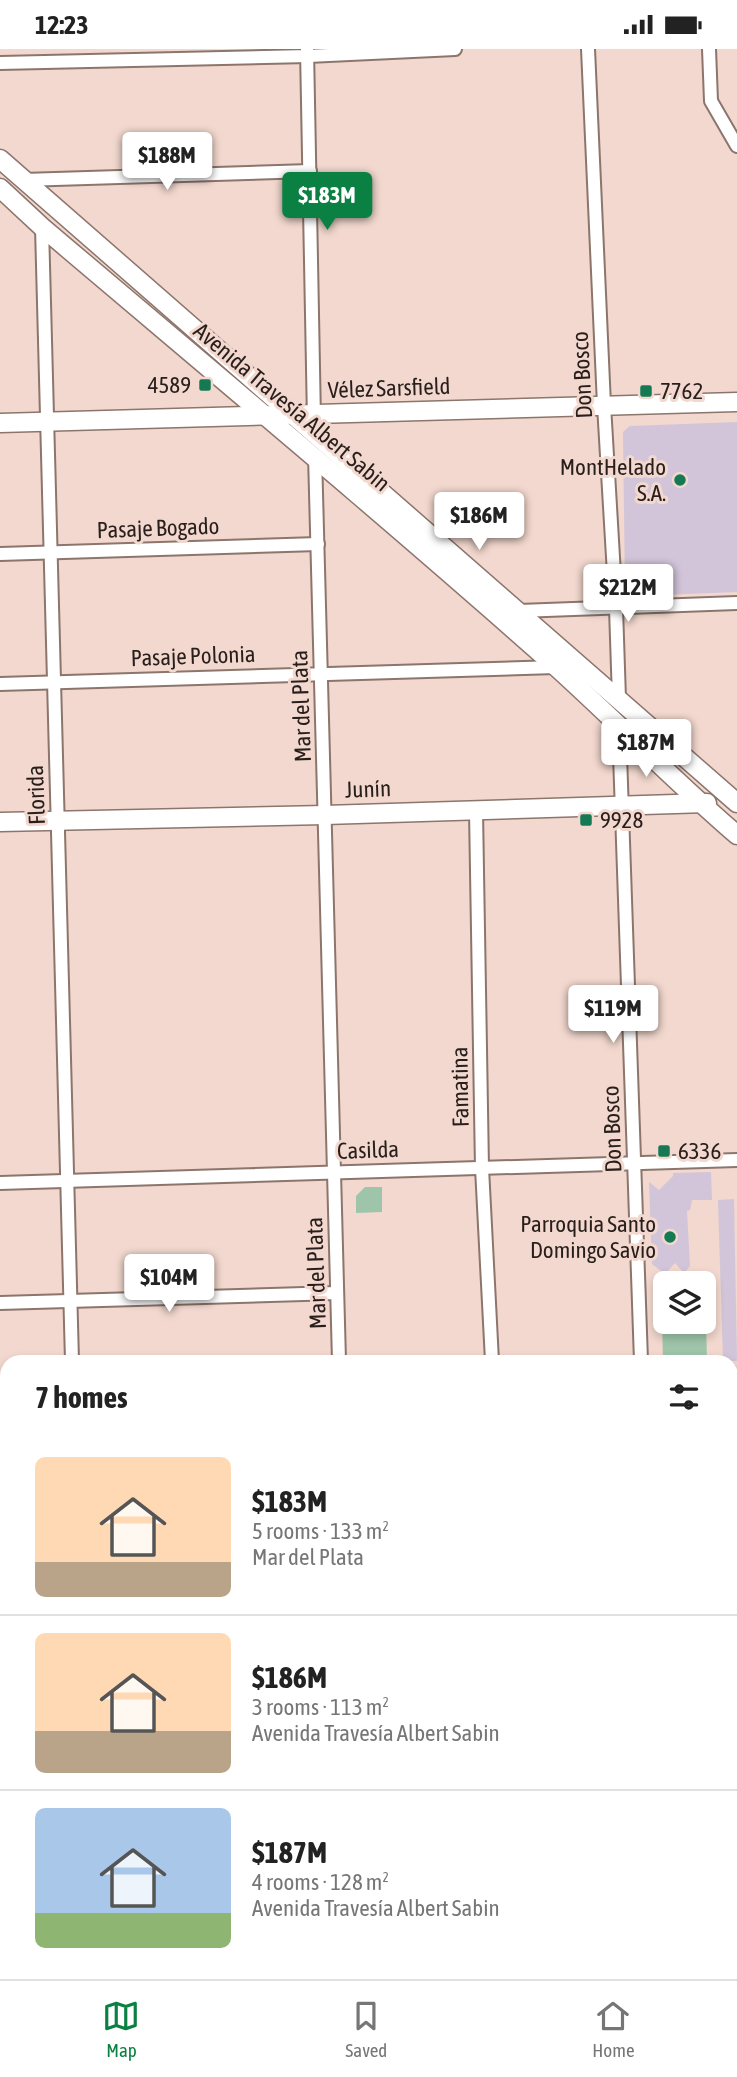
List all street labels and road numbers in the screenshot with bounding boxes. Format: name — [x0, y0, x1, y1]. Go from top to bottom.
street label: Avenida Travesía Albert Sabin — [189, 317, 395, 497]
street label: Don Bosco — [567, 331, 597, 419]
street label: Vélez Sarsfield — [327, 373, 451, 403]
street label: Pasaje Bogado — [96, 513, 220, 543]
street label: Pasaje Polonia — [130, 641, 256, 671]
street label: Mar del Plata — [286, 650, 316, 762]
street label: Florida — [22, 765, 50, 825]
street label: Junín — [345, 775, 391, 803]
street label: Famatina — [446, 1047, 474, 1127]
street label: Don Bosco — [597, 1085, 627, 1173]
street label: Casilda — [337, 1136, 399, 1164]
street label: Mar del Plata — [301, 1217, 331, 1329]

